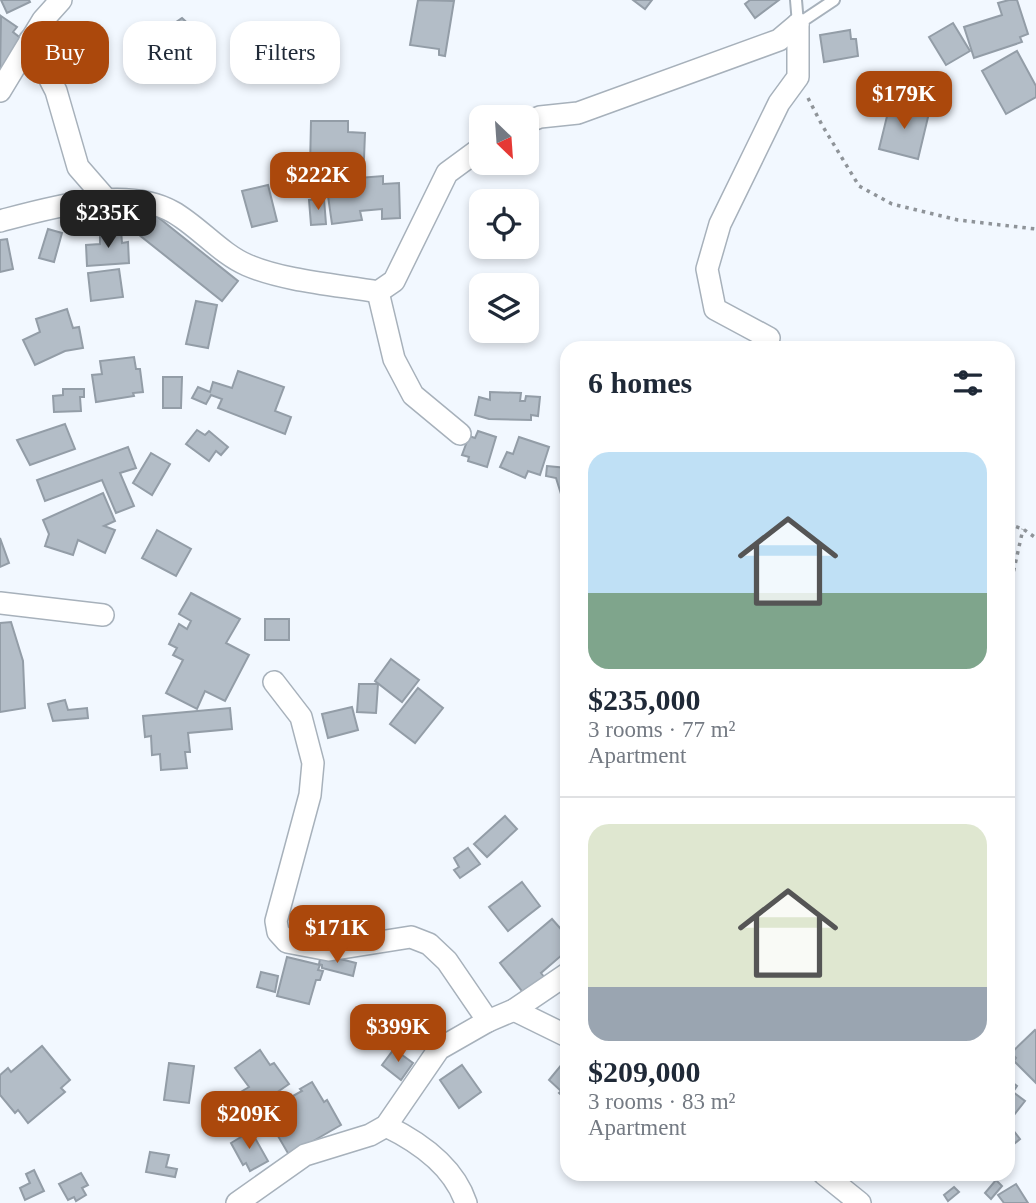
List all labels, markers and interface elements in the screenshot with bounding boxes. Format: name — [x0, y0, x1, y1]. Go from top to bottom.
chip: Buy — [21, 21, 109, 84]
chip: Rent — [123, 21, 216, 84]
chip: Filters — [230, 21, 340, 84]
pin: $179K — [855, 72, 953, 131]
text: $179K — [872, 81, 936, 106]
north arrow — [469, 105, 539, 175]
map controls — [469, 105, 539, 343]
pin: $222K — [269, 152, 367, 212]
text: $222K — [286, 162, 350, 187]
button: locate — [469, 189, 539, 259]
pin: $235K — [59, 190, 157, 250]
text: $235K — [76, 200, 140, 225]
button: layers — [469, 273, 539, 343]
icon: filters — [949, 364, 987, 402]
text: 6 homes — [588, 366, 692, 399]
icon: home — [725, 498, 851, 624]
text: $235,000 — [588, 683, 701, 716]
text: 3 rooms · 77 m² — [588, 717, 735, 742]
text: Apartment — [588, 743, 686, 768]
icon: home — [725, 870, 851, 996]
pin: $171K — [288, 906, 386, 965]
text: $171K — [305, 915, 369, 940]
pin: $399K — [349, 1004, 447, 1064]
text: $399K — [366, 1014, 430, 1039]
text: $209,000 — [588, 1055, 701, 1088]
text: 3 rooms · 83 m² — [588, 1089, 735, 1114]
pin: $209K — [200, 1092, 298, 1151]
text: $209K — [217, 1101, 281, 1126]
text: Apartment — [588, 1115, 686, 1140]

